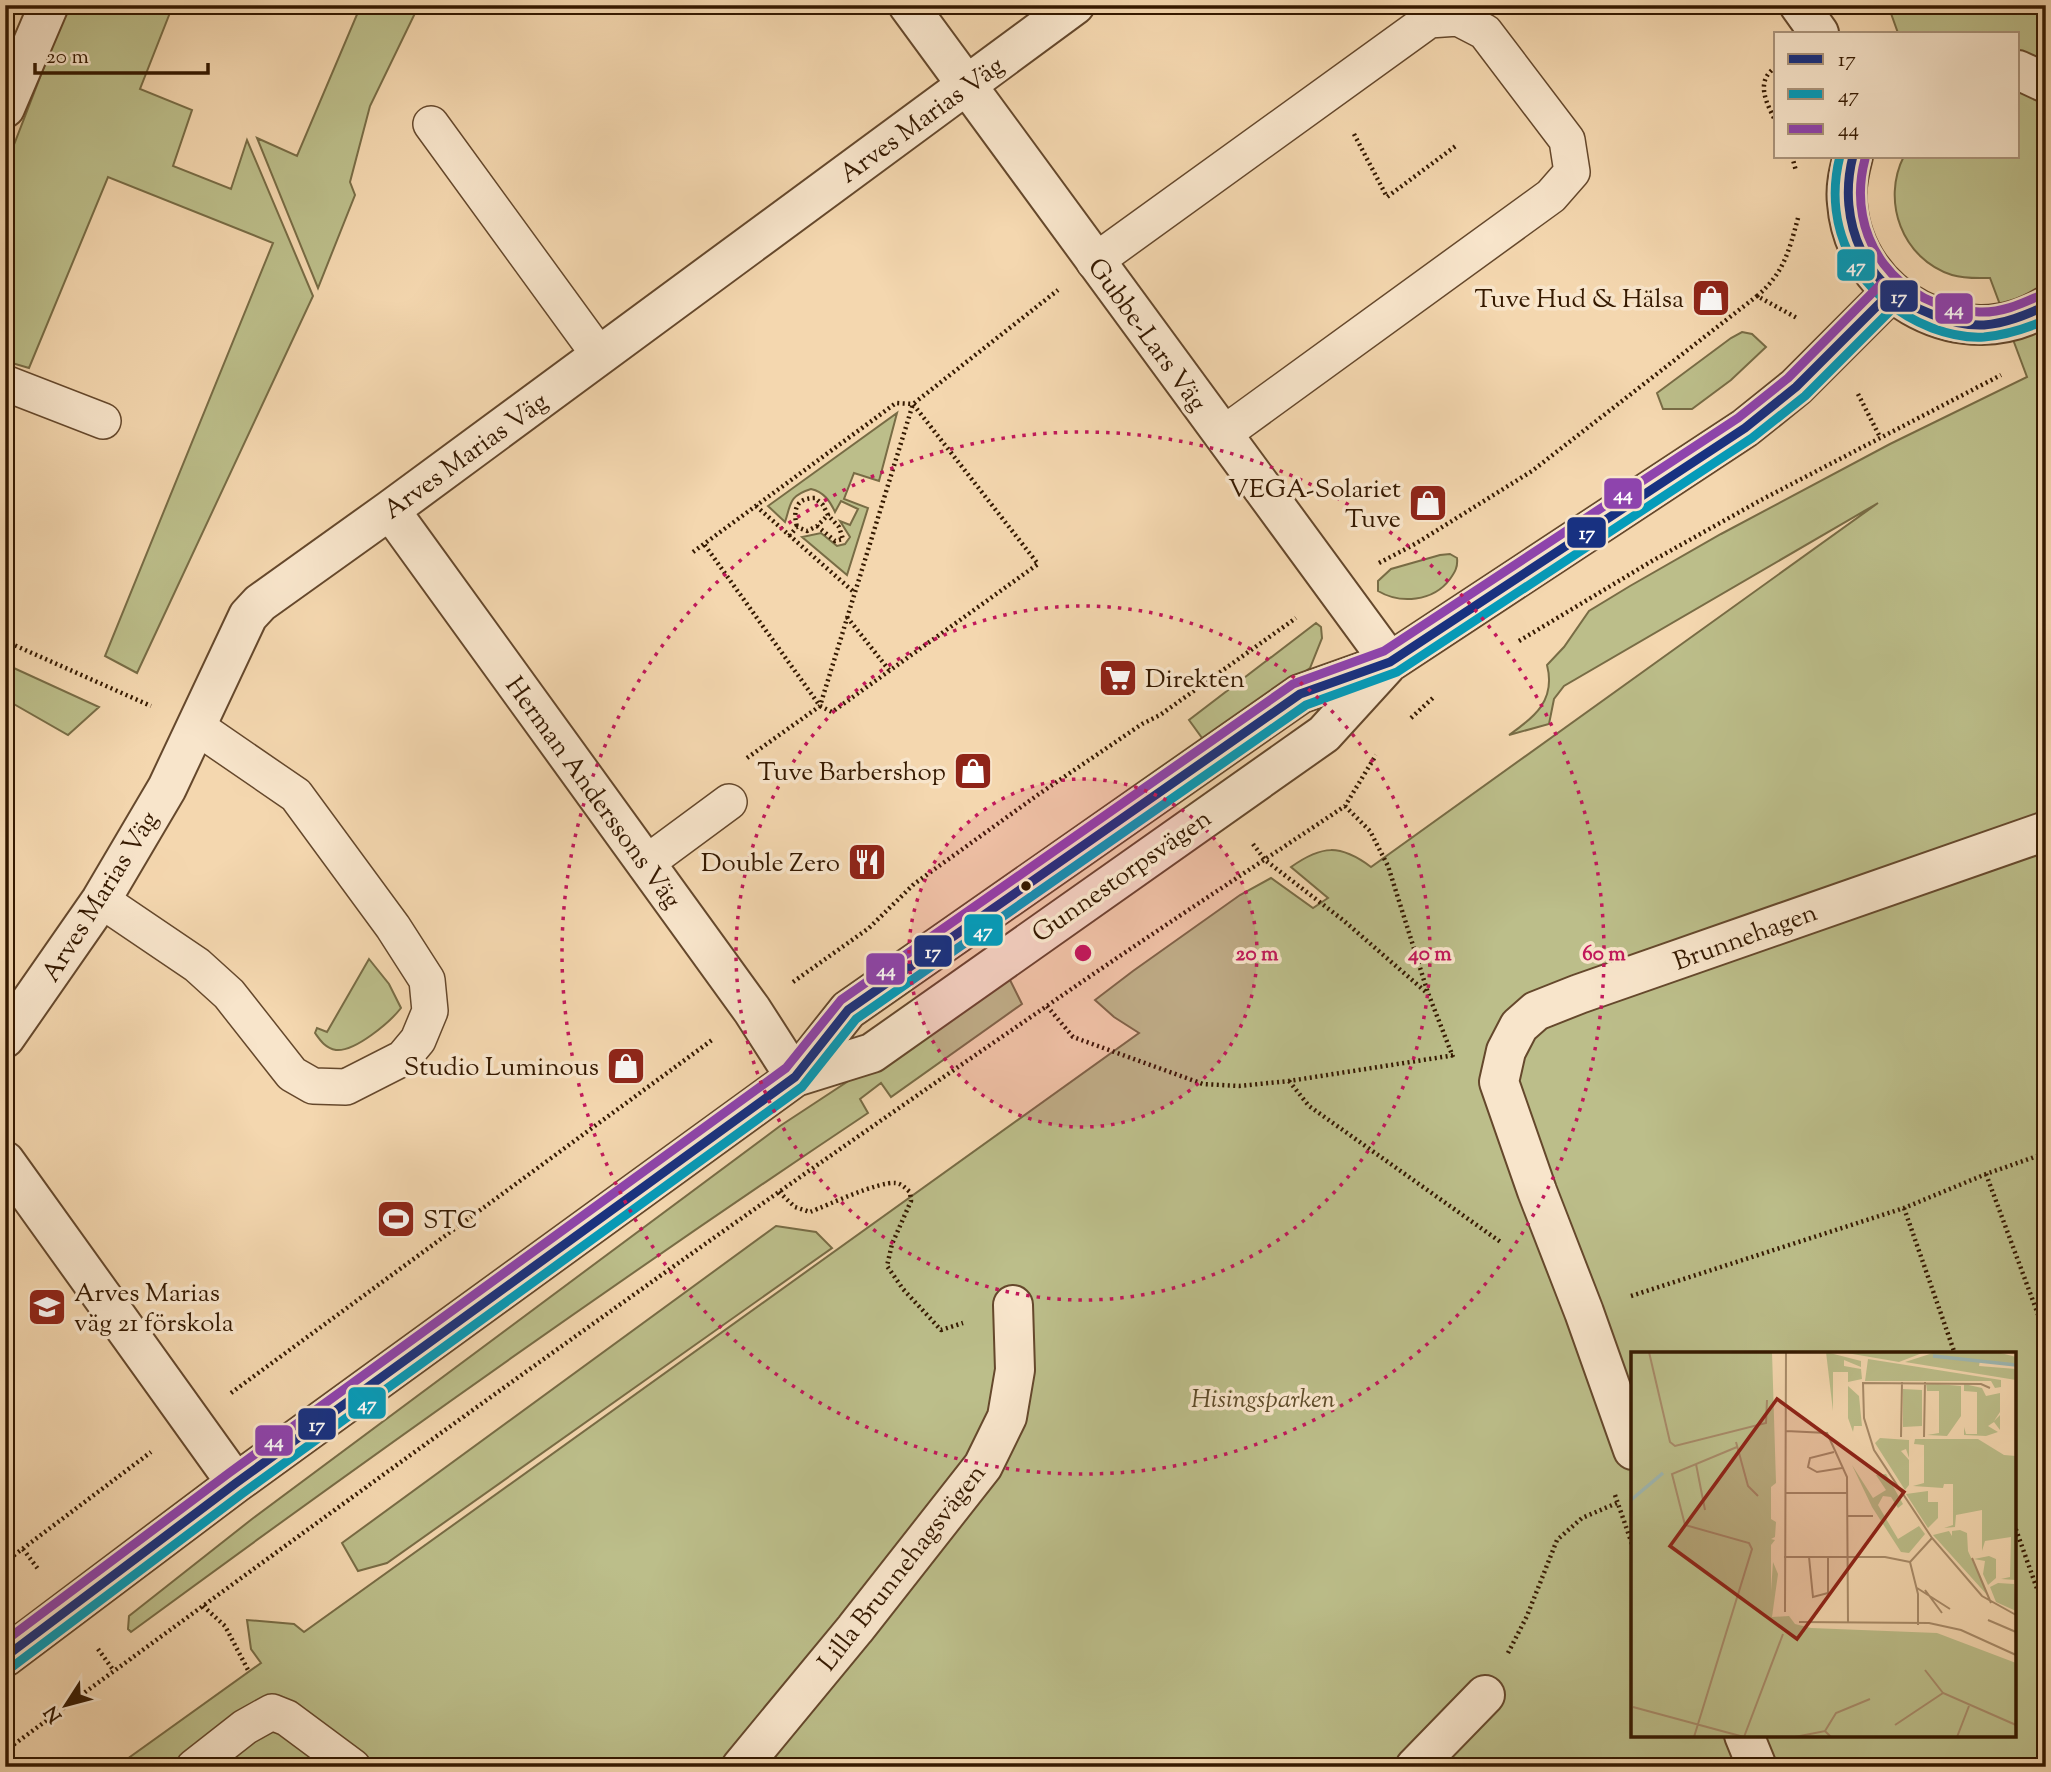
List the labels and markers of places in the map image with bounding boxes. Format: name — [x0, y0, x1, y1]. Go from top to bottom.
shop icon: Tuve Hud & Hälsa — [1690, 277, 1732, 319]
place label: Tuve Hud & Hälsa — [1475, 282, 1684, 319]
place label: VEGA-Solariet Tuve — [1228, 472, 1401, 539]
shop icon: VEGA-Solariet Tuve — [1407, 482, 1449, 524]
supermarket icon: Direkten — [1097, 657, 1139, 699]
place label: Direkten — [1145, 662, 1245, 699]
shop icon: Tuve Barbershop — [952, 750, 994, 792]
place label: Tuve Barbershop — [757, 755, 946, 792]
restaurant icon: Double Zero — [846, 841, 888, 883]
place label: Double Zero — [701, 846, 840, 883]
unlabelled marker — [1019, 879, 1033, 893]
centre of rings — [1071, 941, 1095, 965]
shop icon: Studio Luminous — [605, 1045, 647, 1087]
place label: Studio Luminous — [404, 1050, 599, 1087]
sports icon: STC — [375, 1198, 417, 1240]
place label: STC — [423, 1203, 478, 1240]
place label: Arves Marias väg 21 förskola — [74, 1276, 234, 1343]
school or university icon: Arves Marias väg 21 förskola — [26, 1286, 68, 1328]

